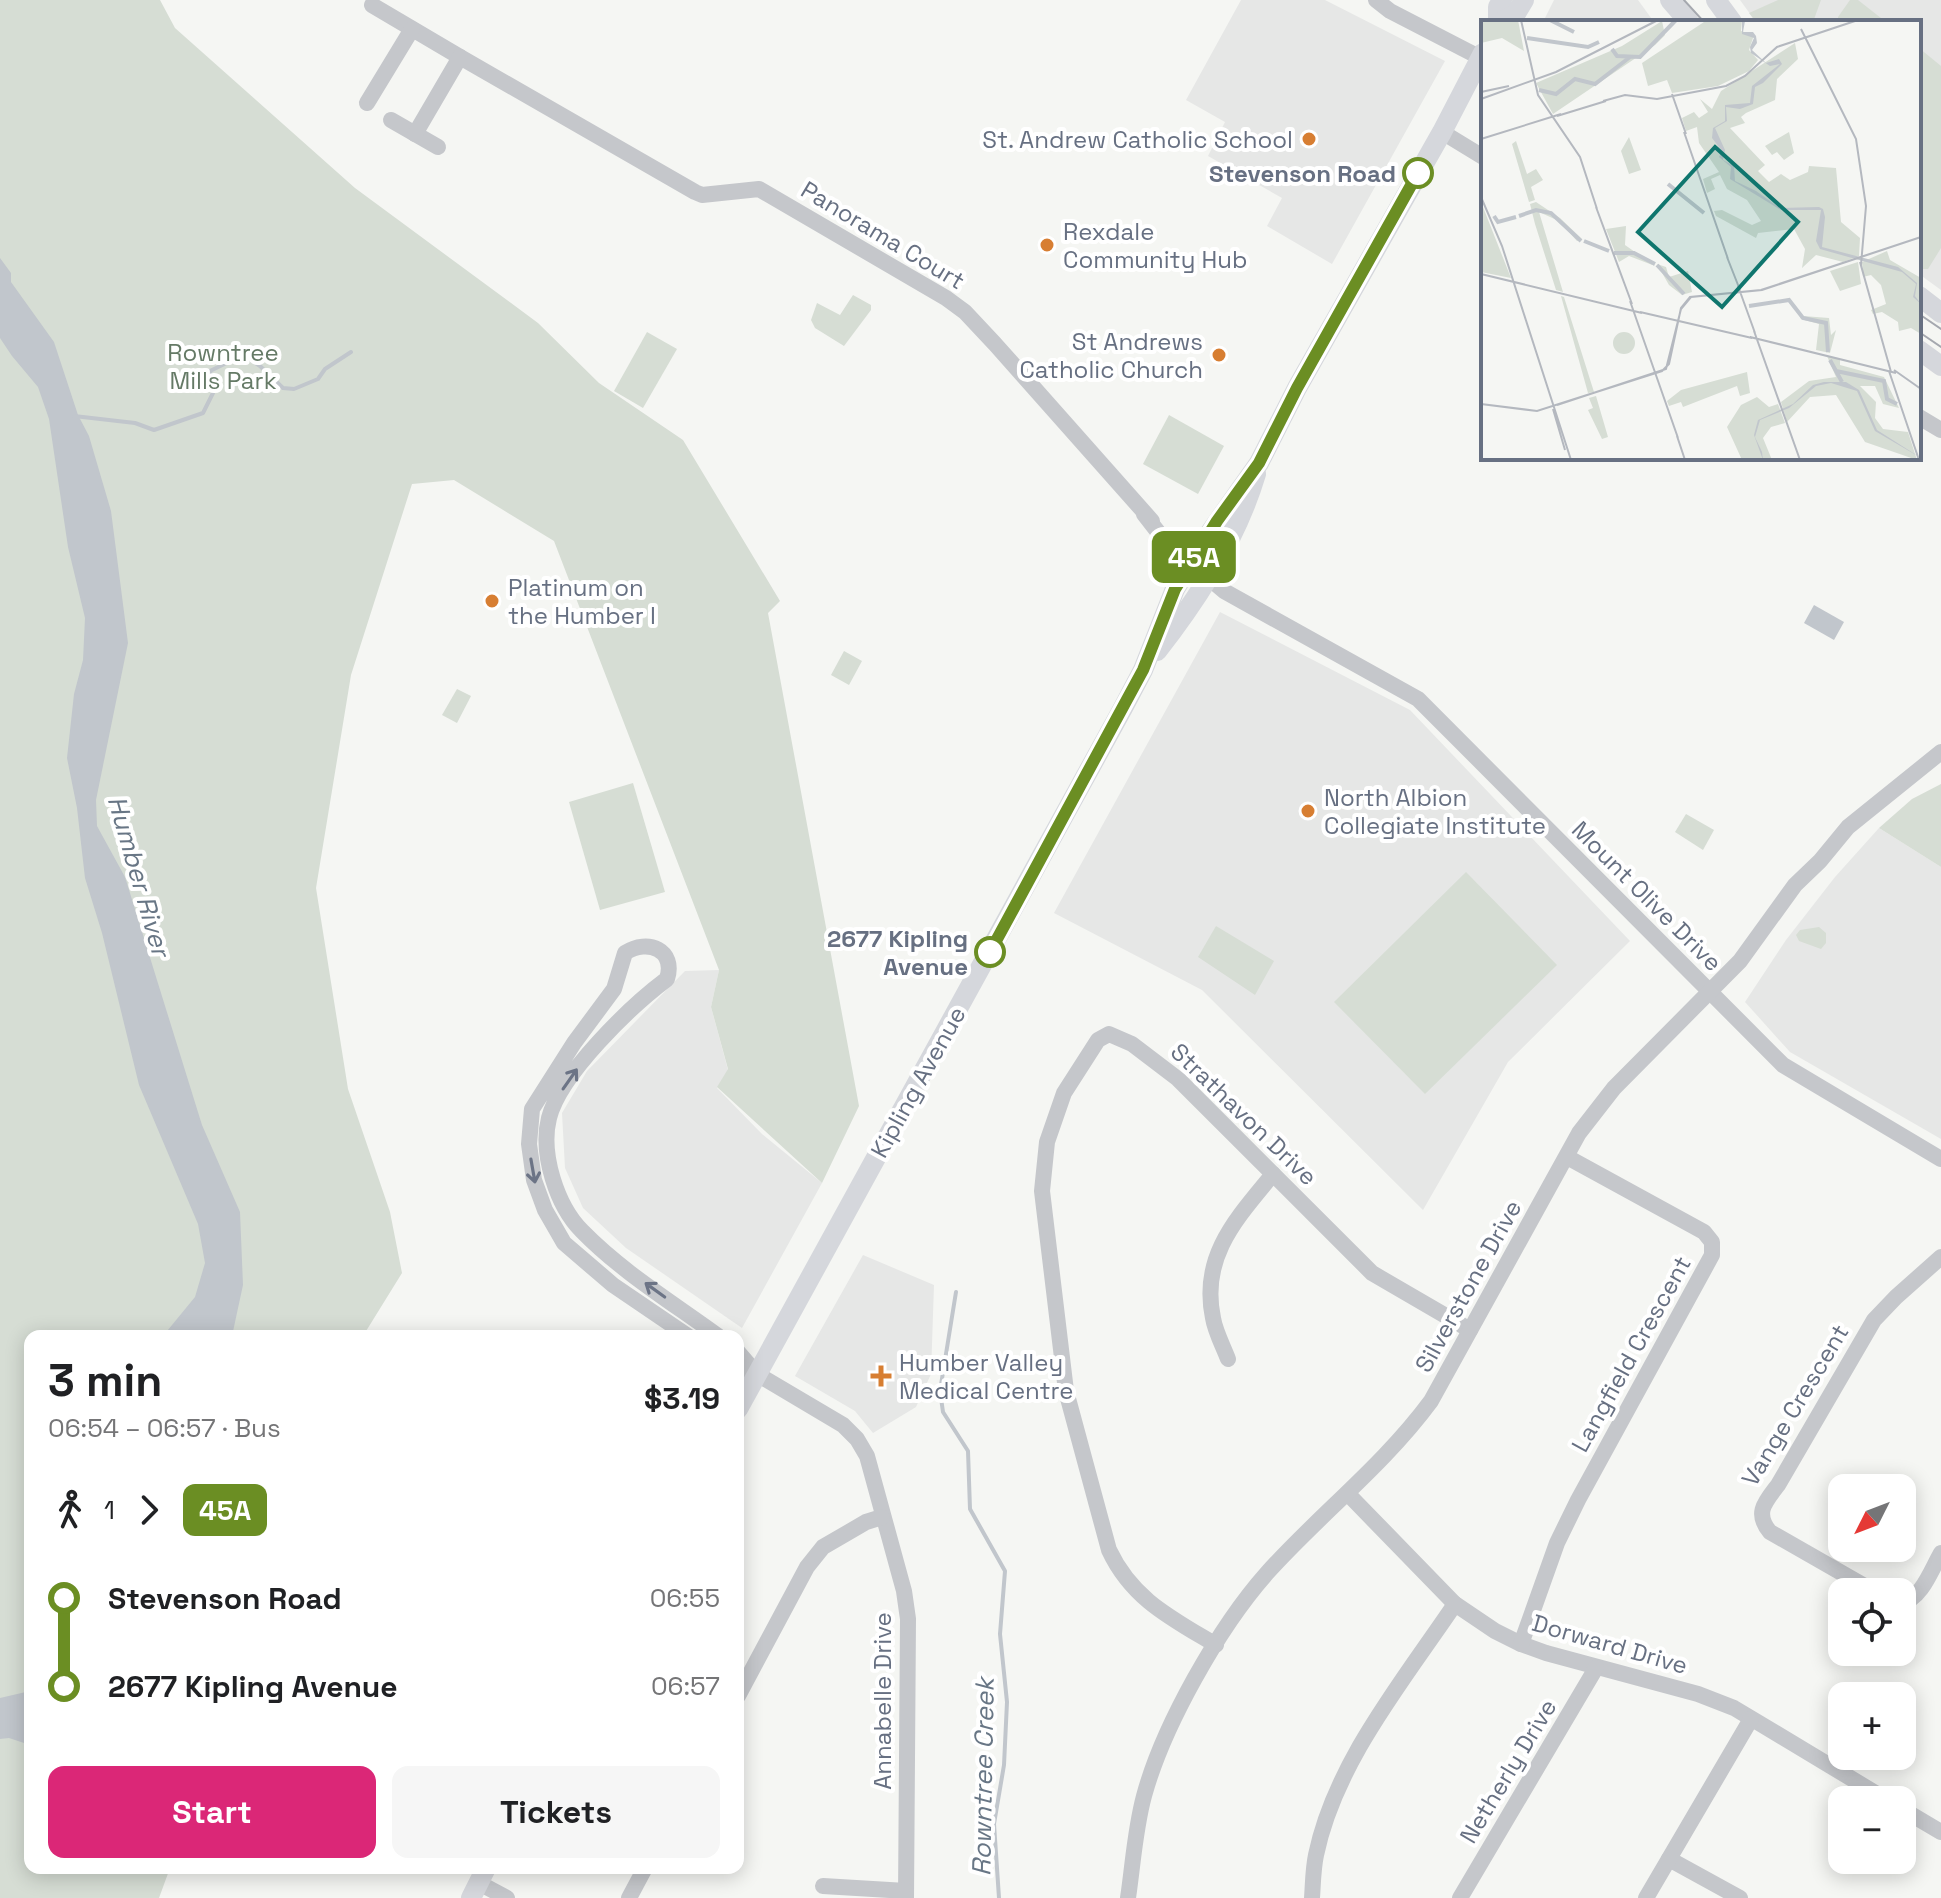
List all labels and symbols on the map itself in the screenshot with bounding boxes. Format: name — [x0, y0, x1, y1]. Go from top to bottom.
inset map — [1481, 20, 1921, 460]
place label: St. Andrew Catholic School — [982, 124, 1293, 155]
marker: St. Andrew Catholic School — [1300, 130, 1318, 148]
place label: Stevenson Road — [1209, 158, 1396, 189]
marker: Stevenson Road — [1403, 158, 1433, 188]
street label: Panorama Court — [795, 174, 971, 296]
place label: Rexdale Community Hub — [1063, 216, 1247, 275]
marker: Rexdale Community Hub — [1038, 236, 1056, 254]
place label: St Andrews Catholic Church — [1019, 326, 1203, 385]
park label: Rowntree Mills Park — [167, 337, 279, 396]
marker: St Andrews Catholic Church — [1210, 346, 1228, 364]
line badge: 45A — [1148, 531, 1240, 583]
place label: Platinum on the Humber I — [508, 572, 656, 631]
marker: Platinum on the Humber I — [483, 592, 501, 610]
place label: North Albion Collegiate Institute — [1324, 782, 1546, 841]
water label: Humber River — [100, 792, 179, 963]
marker: North Albion Collegiate Institute — [1299, 802, 1317, 820]
street label: Mount Olive Drive — [1565, 814, 1729, 978]
place label: 2677 Kipling Avenue — [827, 923, 968, 982]
marker: 2677 Kipling Avenue — [975, 937, 1005, 967]
street label: Kipling Avenue — [864, 1001, 972, 1163]
street label: Strathavon Drive — [1164, 1036, 1324, 1192]
one-way arrow — [562, 1069, 578, 1091]
one-way arrow — [526, 1158, 541, 1183]
street label: Silverstone Drive — [1408, 1194, 1528, 1378]
street label: Langfield Crescent — [1564, 1250, 1698, 1458]
one-way arrow — [645, 1282, 666, 1299]
street label: Vange Crescent — [1735, 1319, 1855, 1491]
place label: Humber Valley Medical Centre — [899, 1347, 1073, 1406]
marker: Humber Valley Medical Centre — [870, 1365, 892, 1387]
north arrow — [1828, 1474, 1916, 1562]
street label: Dorward Drive — [1529, 1607, 1691, 1681]
street label: Annabelle Drive — [867, 1612, 898, 1790]
water label: Rowntree Creek — [964, 1675, 1002, 1876]
street label: Netherly Drive — [1453, 1693, 1563, 1849]

